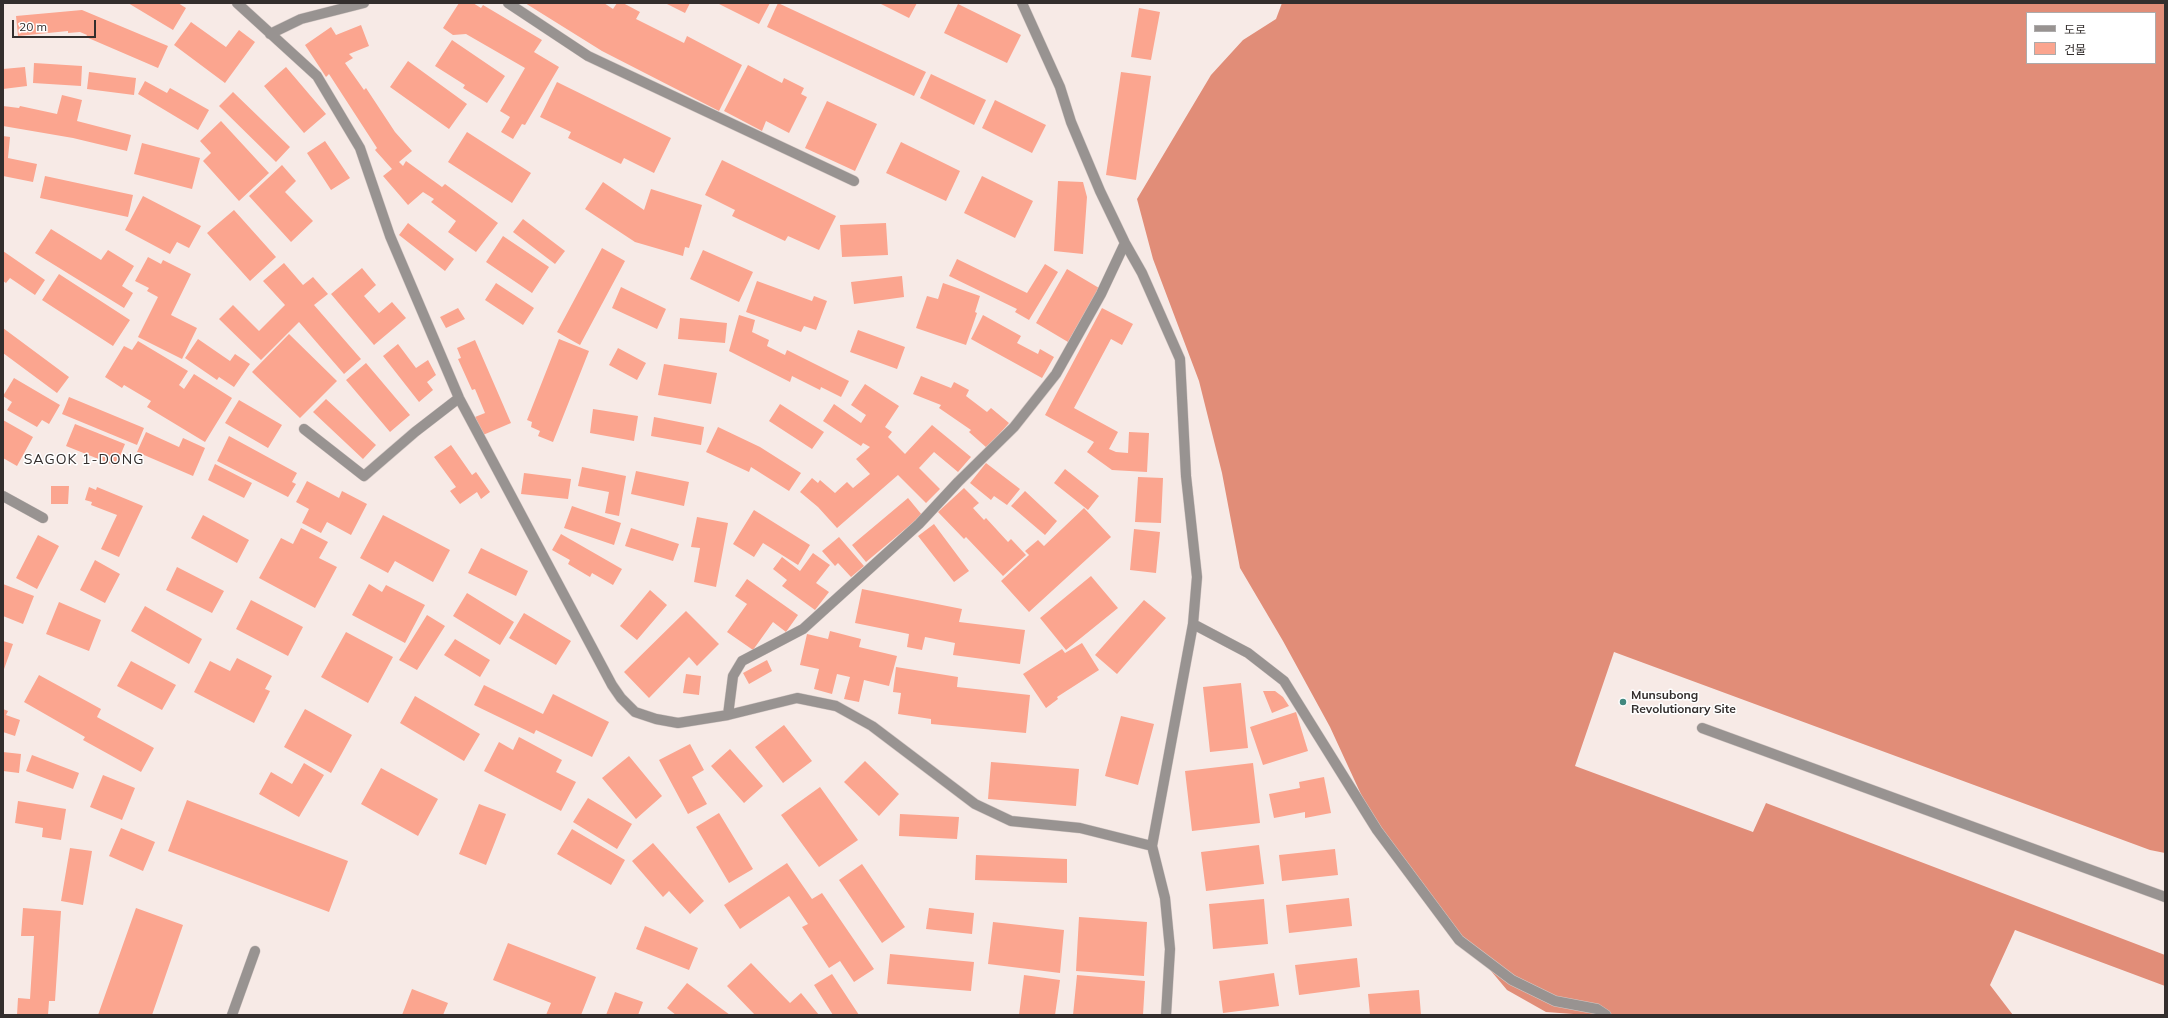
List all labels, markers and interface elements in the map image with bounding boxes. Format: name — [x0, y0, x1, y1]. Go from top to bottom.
scale bar — [14, 12, 98, 38]
legend — [2026, 12, 2156, 64]
text: 20 m — [19, 19, 47, 34]
text: 도로 — [2064, 22, 2086, 37]
text: 건물 — [2064, 42, 2086, 57]
district label: SAGOK 1-DONG — [24, 452, 144, 468]
place label: Munsubong Revolutionary Site — [1631, 688, 1736, 716]
marker: Munsubong Revolutionary Site — [1618, 697, 1628, 707]

